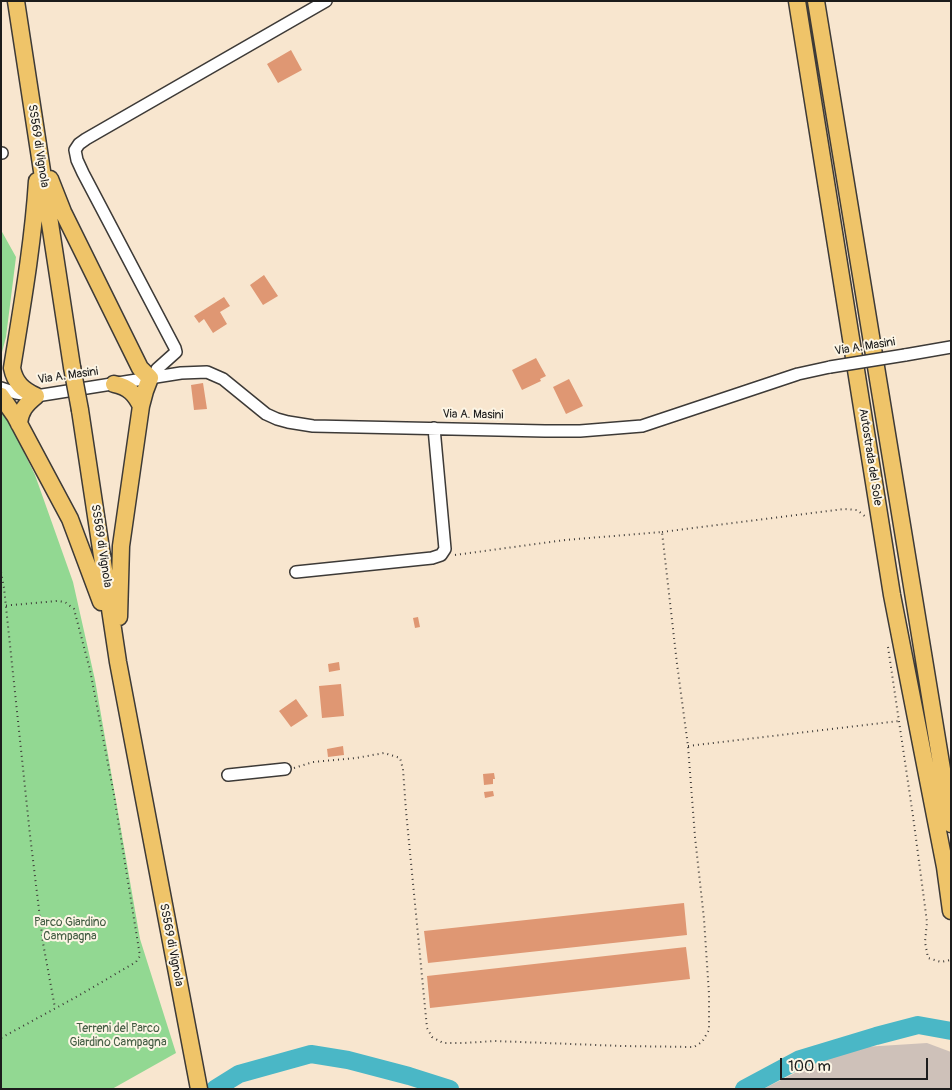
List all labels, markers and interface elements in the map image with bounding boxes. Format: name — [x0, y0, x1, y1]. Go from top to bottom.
street label: SS569 di Vignola — [24, 103, 52, 189]
street label: Via A. Masini — [834, 335, 896, 359]
street label: Via A. Masini — [37, 365, 99, 387]
street label: Via A. Masini — [442, 407, 504, 423]
street label: Autostrada del Sole — [855, 407, 885, 507]
street label: SS569 di Vignola — [87, 503, 115, 589]
street label: SS569 di Vignola — [156, 902, 186, 988]
park label: Parco Giardino Campagna — [34, 916, 106, 944]
park label: Terreni del Parco Giardino Campagna — [70, 1022, 166, 1050]
scale bar — [782, 1048, 930, 1080]
text: 100 m — [788, 1057, 831, 1076]

